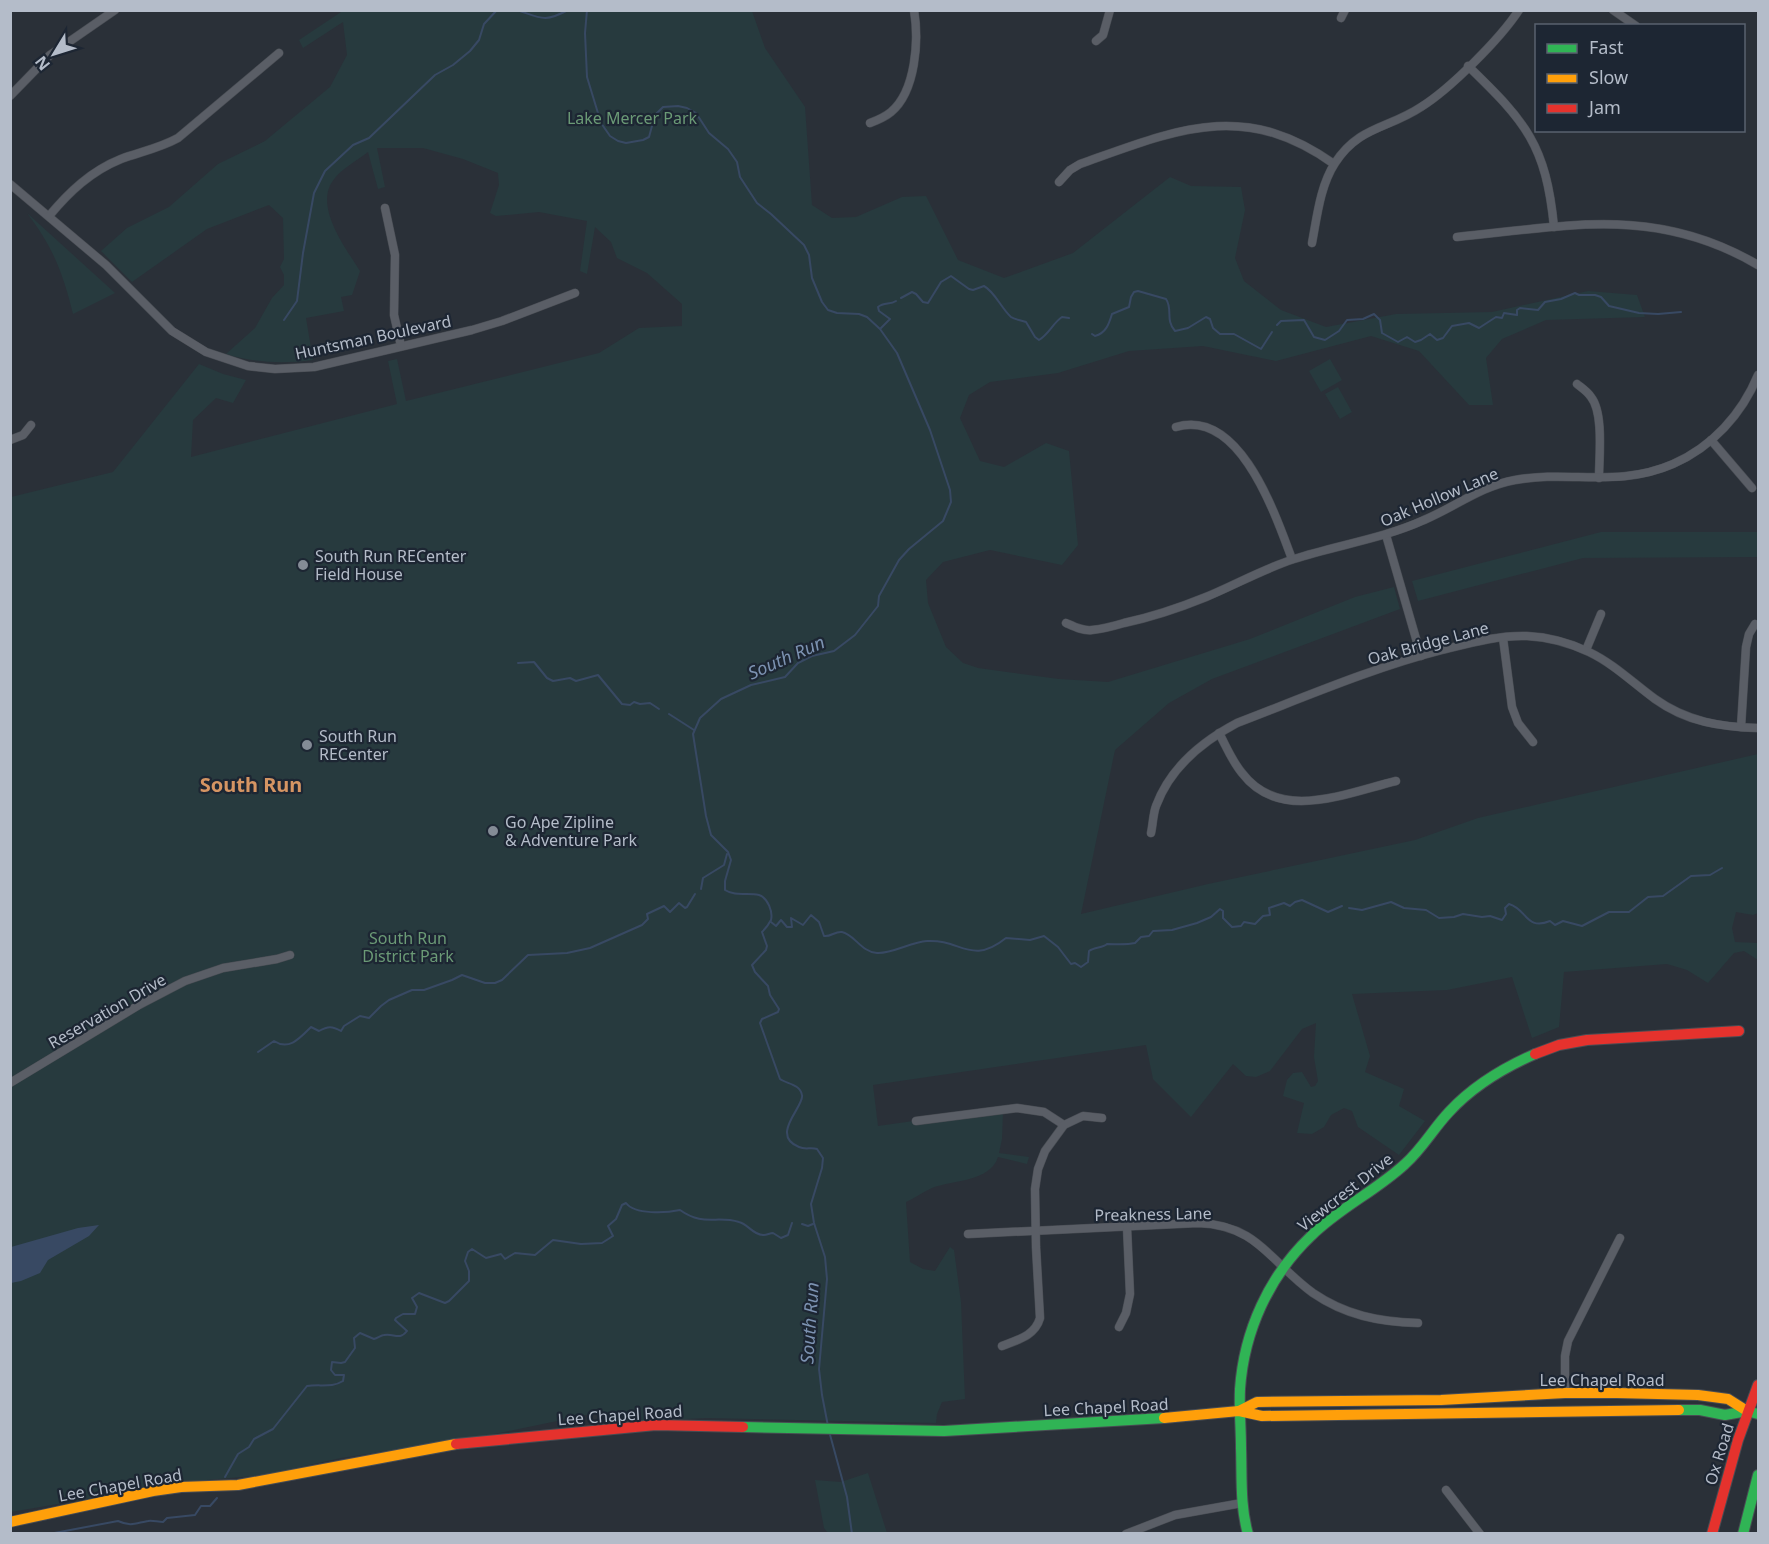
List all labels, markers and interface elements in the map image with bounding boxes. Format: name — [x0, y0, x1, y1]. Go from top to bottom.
north arrow — [24, 24, 84, 84]
legend — [1535, 24, 1745, 132]
text: Fast — [1589, 35, 1624, 59]
text: N — [30, 51, 55, 75]
text: Slow — [1589, 65, 1628, 89]
text: Jam — [1587, 95, 1621, 119]
park label: Lake Mercer Park — [567, 107, 698, 129]
street label: Huntsman Boulevard — [293, 310, 453, 364]
street label: Oak Hollow Lane — [1377, 462, 1501, 532]
place label: South Run RECenter Field House — [315, 545, 467, 585]
marker: South Run RECenter Field House — [296, 558, 310, 572]
street label: Oak Bridge Lane — [1365, 616, 1491, 670]
water label: South Run — [744, 629, 828, 685]
place label: South Run RECenter — [319, 725, 397, 765]
marker: South Run RECenter — [300, 738, 314, 752]
district label: South Run — [200, 771, 302, 798]
place label: Go Ape Zipline & Adventure Park — [505, 811, 637, 851]
marker: Go Ape Zipline & Adventure Park — [486, 824, 500, 838]
park label: South Run District Park — [362, 927, 454, 967]
street label: Reservation Drive — [44, 968, 170, 1054]
street label: Viewcrest Drive — [1293, 1148, 1397, 1236]
street label: Preakness Lane — [1094, 1202, 1212, 1226]
water label: South Run — [794, 1281, 824, 1365]
street label: Lee Chapel Road — [1539, 1369, 1665, 1391]
street label: Lee Chapel Road — [1043, 1393, 1169, 1421]
street label: Lee Chapel Road — [557, 1400, 683, 1430]
street label: Ox Road — [1699, 1420, 1739, 1488]
street label: Lee Chapel Road — [56, 1463, 184, 1507]

